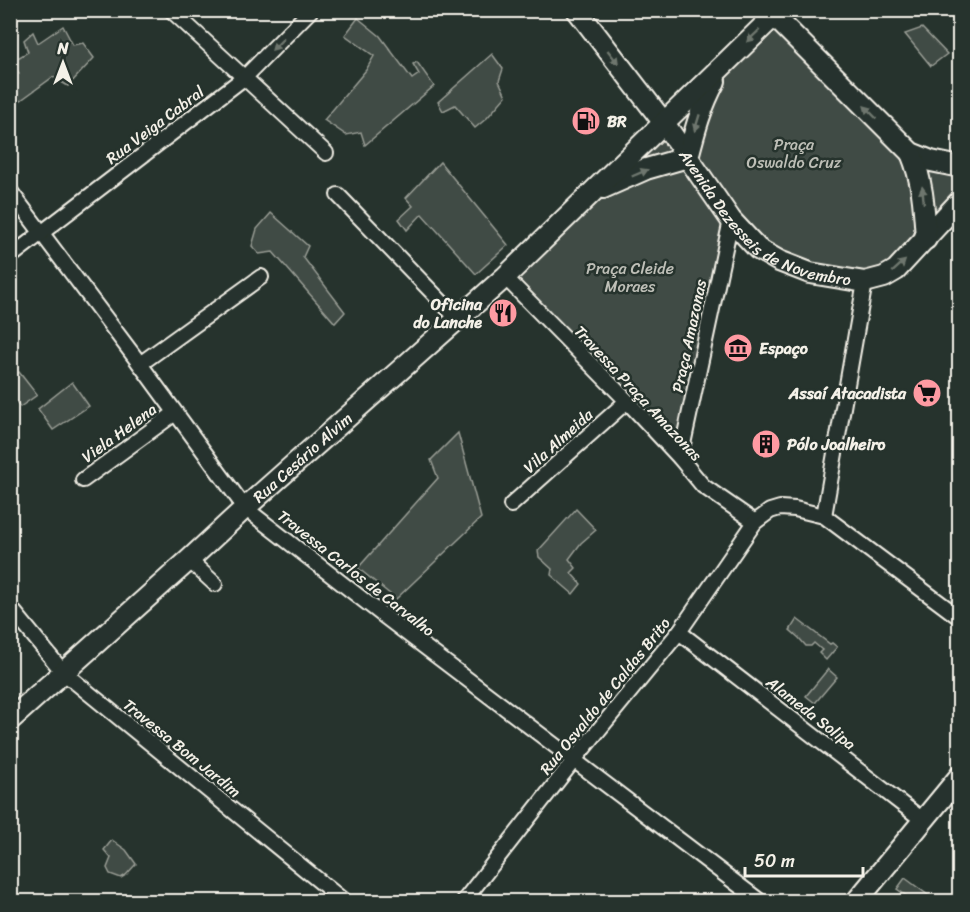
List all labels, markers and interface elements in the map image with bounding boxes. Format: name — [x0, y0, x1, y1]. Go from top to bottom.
one-way arrow — [746, 29, 761, 43]
north arrow — [33, 33, 93, 93]
text: N — [56, 34, 69, 63]
one-way arrow — [272, 36, 286, 50]
one-way arrow — [606, 49, 619, 65]
street label: Rua Veiga Cabral — [99, 78, 211, 172]
one-way arrow — [863, 104, 877, 119]
fuel station icon: BR — [570, 105, 602, 137]
place label: BR — [607, 107, 627, 136]
one-way arrow — [692, 114, 701, 132]
park label: Praça Oswaldo Cruz — [747, 130, 842, 177]
street label: Avenida Dezesseis de Novembro — [671, 142, 853, 294]
one-way arrow — [631, 168, 649, 178]
one-way arrow — [918, 185, 928, 204]
park label: Praça Cleide Moraes — [586, 254, 674, 301]
one-way arrow — [891, 260, 906, 273]
street label: Praça Amazonas — [663, 276, 715, 395]
place label: Oficina do Lanche — [413, 290, 483, 337]
restaurant icon: Oficina do Lanche — [487, 297, 519, 329]
street label: Travessa Praça Amazonas — [567, 318, 710, 468]
museum icon: Espaço — [722, 332, 754, 364]
place label: Espaço — [759, 334, 809, 363]
supermarket icon: Assaí Atacadista — [911, 377, 943, 409]
place label: Assaí Atacadista — [788, 379, 907, 408]
street label: Viela Helena — [75, 395, 163, 471]
street label: Vila Almeida — [516, 401, 601, 481]
street label: Rua Cesário Alvim — [245, 404, 359, 510]
building icon: Pólo Joalheiro — [750, 428, 782, 460]
place label: Pólo Joalheiro — [787, 430, 885, 459]
street label: Travessa Carlos de Carvalho — [271, 502, 441, 644]
street label: Rua Osvaldo de Caldas Brito — [532, 611, 678, 781]
street label: Alameda Solipa — [759, 668, 862, 758]
street label: Travessa Bom Jardim — [116, 691, 248, 805]
scale bar — [745, 840, 864, 878]
text: 50 m — [754, 845, 795, 877]

